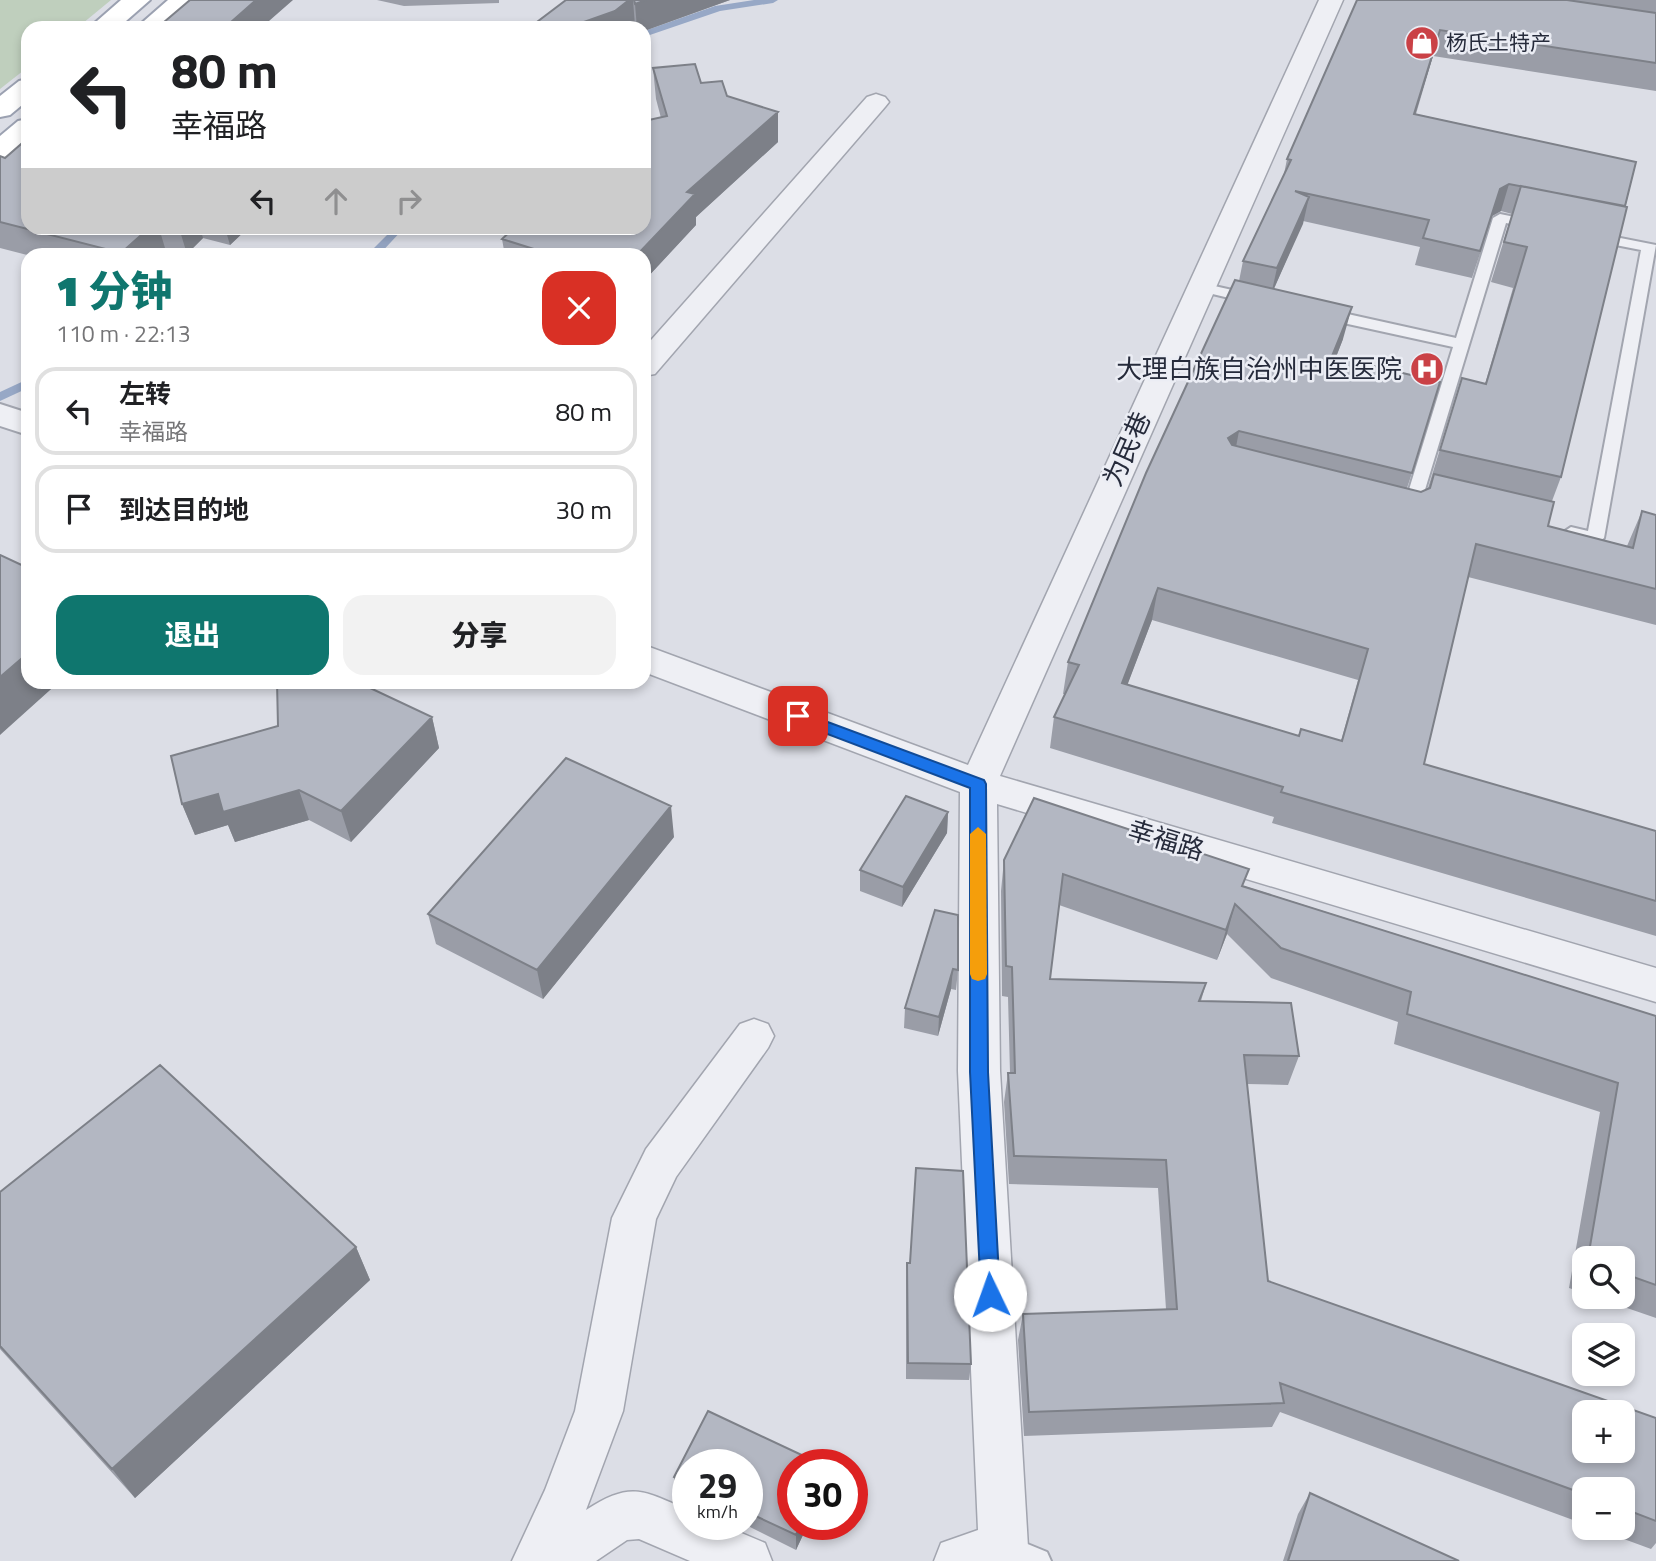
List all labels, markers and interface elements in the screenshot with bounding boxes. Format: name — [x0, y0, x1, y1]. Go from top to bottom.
shop icon: 杨氏土特产 — [1403, 24, 1441, 62]
place label: 杨氏土特产 — [1446, 26, 1551, 58]
text: 80 m — [171, 32, 278, 107]
icon: left — [56, 49, 147, 140]
text: 幸福路 — [171, 101, 267, 149]
icon: left — [244, 182, 282, 220]
icon: ahead — [317, 182, 355, 220]
icon: right — [390, 182, 428, 220]
text: 1 分钟 — [56, 258, 172, 322]
button: close — [542, 271, 616, 345]
text: 110 m · 22:13 — [56, 316, 191, 351]
place label: 大理白族自治州中医医院 — [1116, 349, 1402, 388]
hospital icon: 大理白族自治州中医医院 — [1408, 350, 1446, 388]
text: 左转 — [119, 374, 171, 413]
icon: left — [60, 392, 98, 430]
text: 80 m — [555, 392, 612, 431]
street label: 为民巷 — [1093, 405, 1160, 492]
text: 幸福路 — [119, 414, 188, 449]
icon: arrive — [60, 490, 98, 528]
text: 到达目的地 — [119, 490, 249, 529]
text: 30 m — [555, 490, 612, 529]
button: 退出 — [56, 595, 329, 675]
button: 分享 — [343, 595, 616, 675]
pin — [768, 686, 828, 746]
icon: arrive — [779, 697, 817, 735]
street label: 幸福路 — [1123, 809, 1209, 870]
map controls — [1572, 1246, 1635, 1540]
button: search — [1572, 1246, 1635, 1309]
position arrow — [953, 1258, 1027, 1332]
button: layers — [1572, 1323, 1635, 1386]
button: + — [1572, 1400, 1635, 1463]
speed limit sign: 30 — [777, 1449, 868, 1540]
text: 29 — [698, 1458, 737, 1512]
button: − — [1572, 1477, 1635, 1540]
text: km/h — [697, 1498, 738, 1525]

